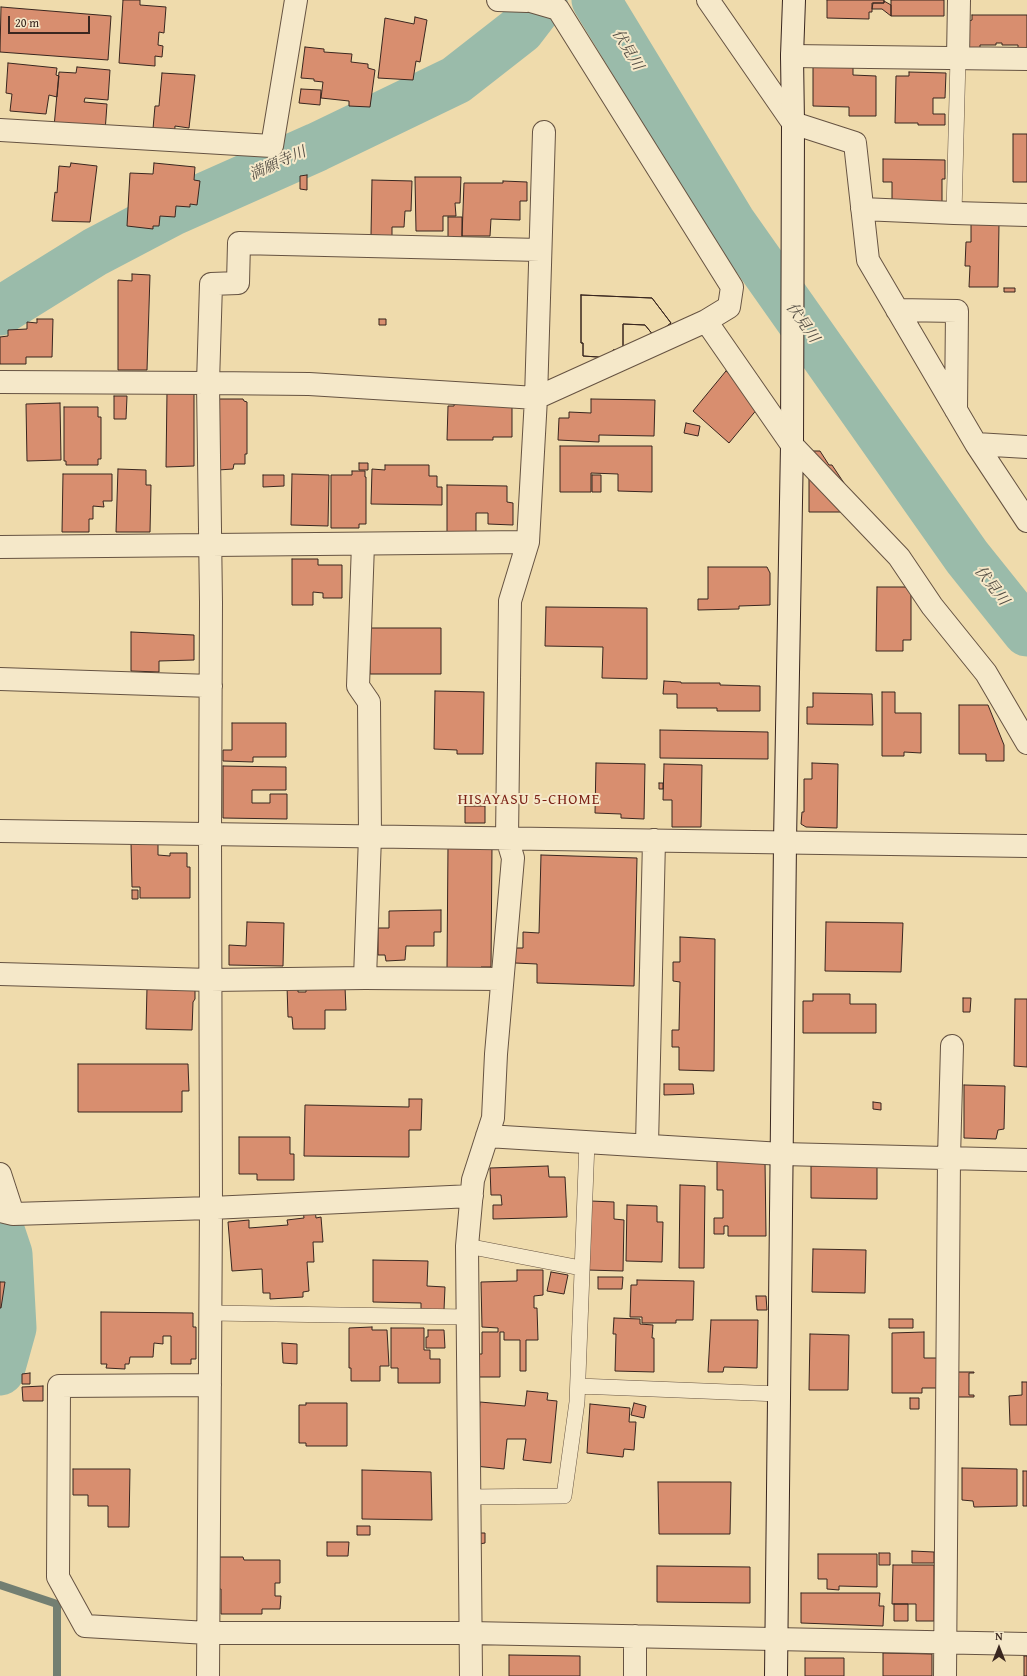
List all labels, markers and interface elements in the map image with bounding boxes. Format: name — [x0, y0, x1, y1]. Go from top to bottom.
scale bar — [10, 8, 92, 34]
text: 20 m — [15, 14, 39, 31]
water label: 伏見川 — [608, 26, 646, 74]
water label: 満願寺川 — [247, 144, 309, 184]
water label: 伏見川 — [782, 299, 822, 347]
water label: 伏見川 — [970, 563, 1012, 609]
district label: HISAYASU 5-CHOME — [458, 791, 600, 809]
north arrow — [979, 1628, 1019, 1668]
text: N — [995, 1628, 1003, 1644]

